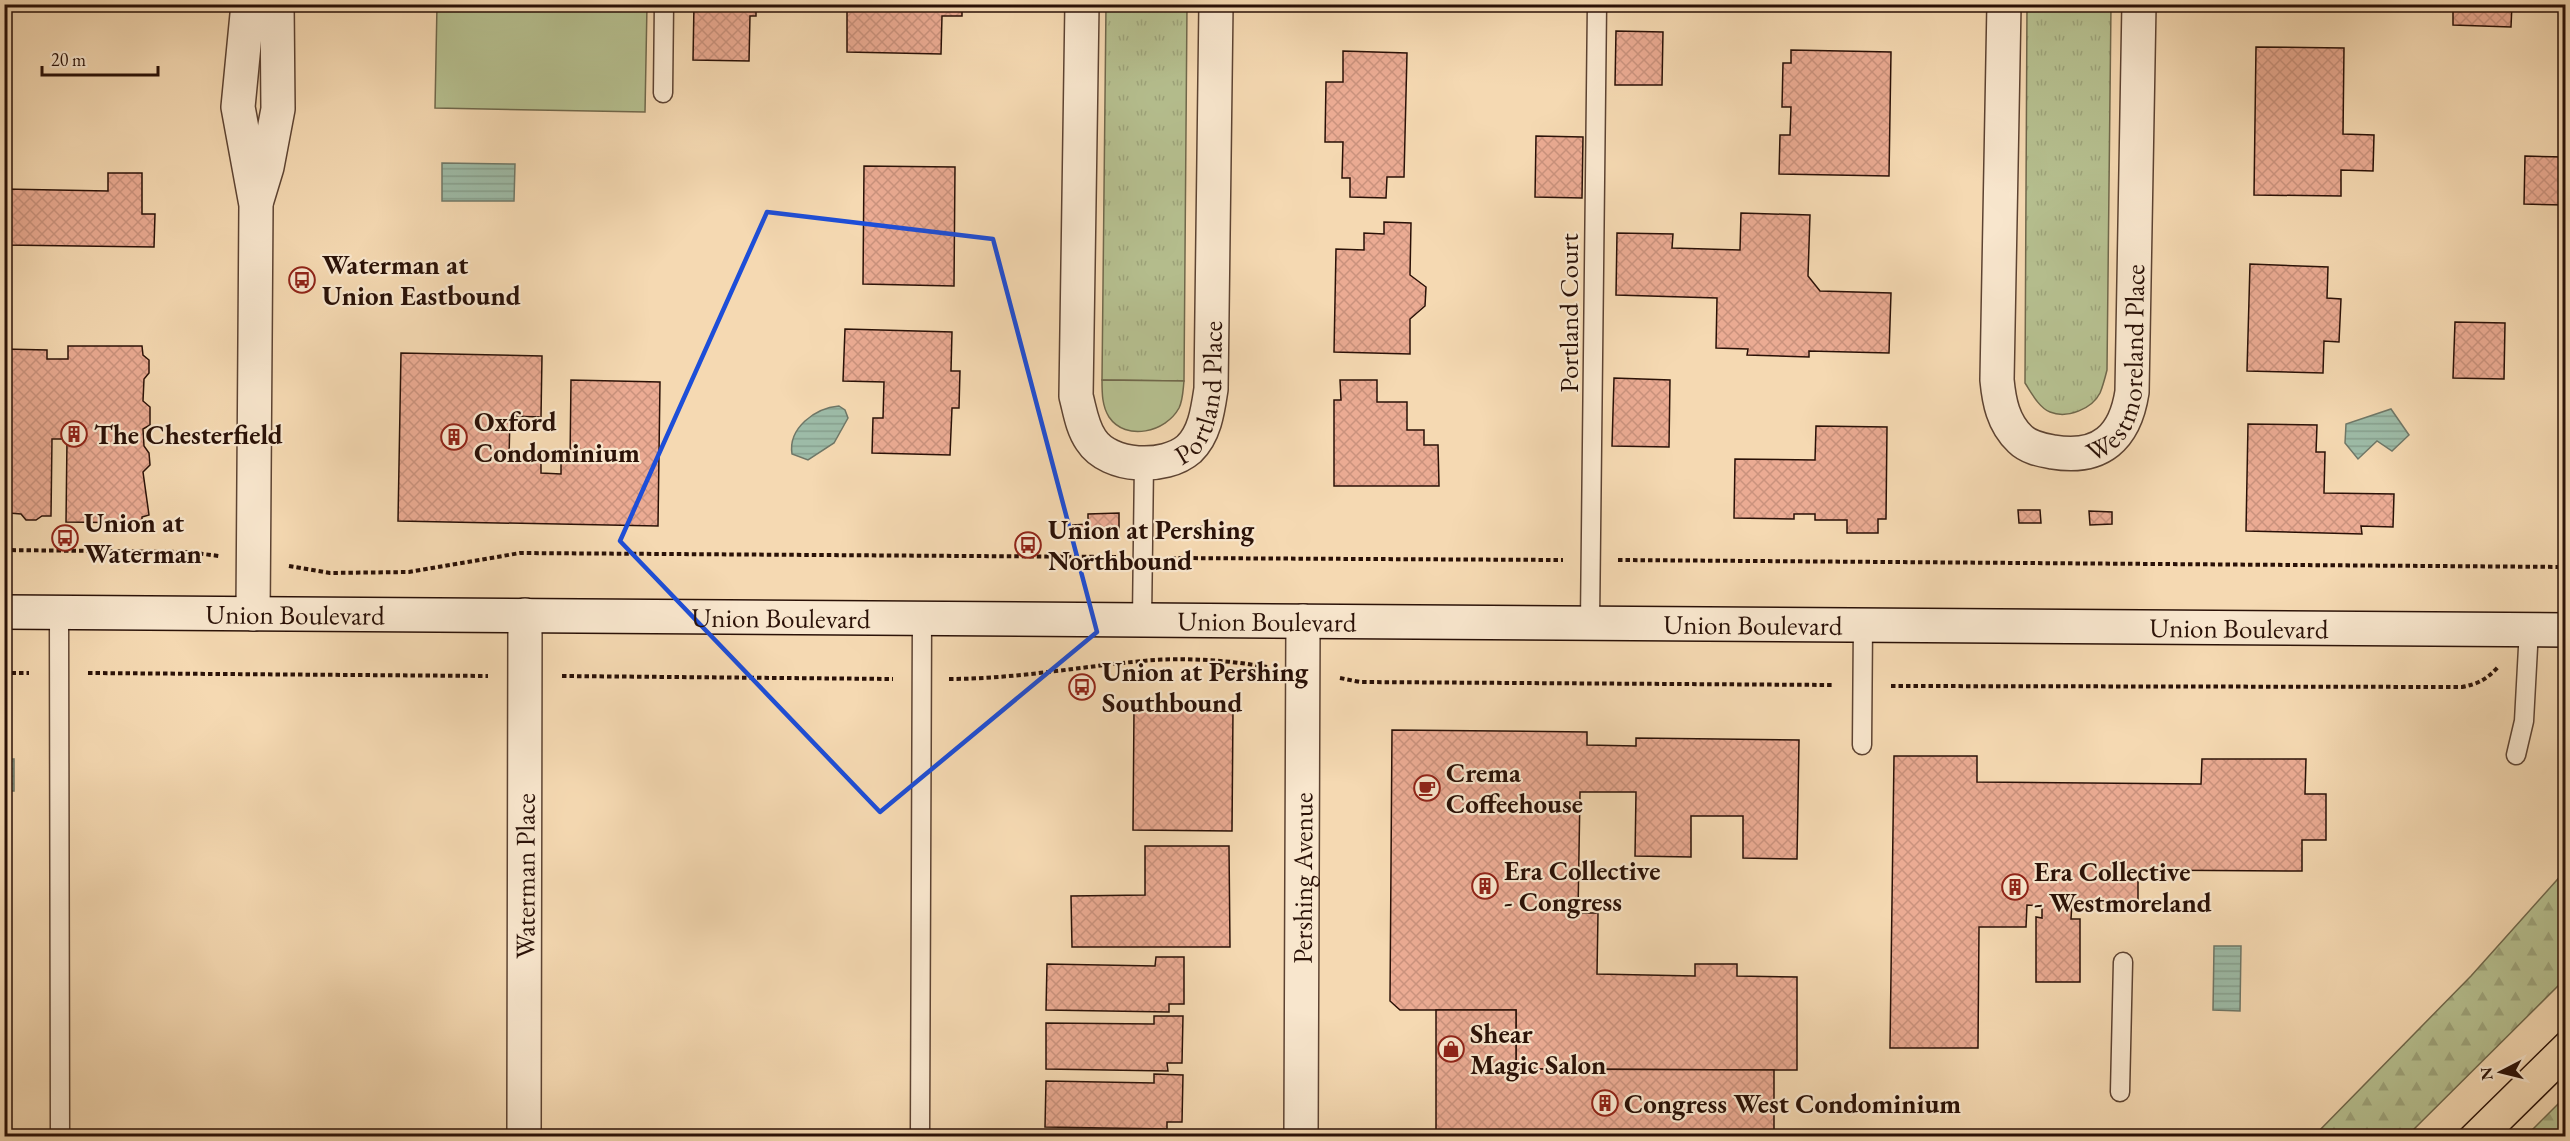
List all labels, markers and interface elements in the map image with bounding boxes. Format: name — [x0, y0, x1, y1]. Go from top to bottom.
scale bar — [42, 39, 158, 77]
text: 20 m — [51, 48, 86, 71]
street label: Portland Court — [1551, 233, 1586, 393]
place label: Waterman at Union Eastbound — [322, 247, 521, 313]
street label: Westmoreland Place — [2080, 264, 2152, 469]
bus stop icon: Waterman at Union Eastbound — [287, 265, 317, 295]
street label: Portland Place — [1168, 321, 1229, 472]
place label: Oxford Condominium — [474, 404, 640, 470]
place label: The Chesterfield — [94, 417, 283, 452]
building icon: The Chesterfield — [59, 419, 89, 449]
building icon: Oxford Condominium — [439, 422, 469, 452]
place label: Union at Waterman — [84, 505, 202, 571]
place label: Union at Pershing Northbound — [1048, 512, 1255, 578]
bus stop icon: Union at Waterman — [50, 523, 80, 553]
bus stop icon: Union at Pershing Northbound — [1013, 530, 1043, 560]
street label: Union Boulevard — [205, 596, 385, 632]
street label: Union Boulevard — [691, 599, 871, 636]
street label: Union Boulevard — [1177, 603, 1357, 639]
street label: Union Boulevard — [1663, 606, 1843, 642]
street label: Union Boulevard — [2149, 610, 2329, 646]
place label: Union at Pershing Southbound — [1102, 654, 1309, 720]
bus stop icon: Union at Pershing Southbound — [1067, 672, 1097, 702]
place label: Crema Coffeehouse — [1446, 755, 1583, 821]
cafe icon: Crema Coffeehouse — [1412, 773, 1442, 803]
street label: Pershing Avenue — [1284, 792, 1320, 964]
street label: Waterman Place — [507, 793, 542, 959]
place label: Era Collective - Congress — [1504, 853, 1660, 919]
place label: Era Collective - Westmoreland — [2034, 854, 2212, 920]
building icon: Era Collective - Congress — [1470, 871, 1500, 901]
building icon: Era Collective - Westmoreland — [2000, 872, 2030, 902]
place label: Shear Magic Salon — [1470, 1016, 1606, 1082]
shop icon: Shear Magic Salon — [1436, 1034, 1466, 1064]
north arrow — [2471, 1042, 2531, 1102]
text: N — [2475, 1066, 2498, 1081]
place label: Congress West Condominium — [1624, 1086, 1961, 1121]
building icon: Congress West Condominium — [1590, 1088, 1620, 1118]

